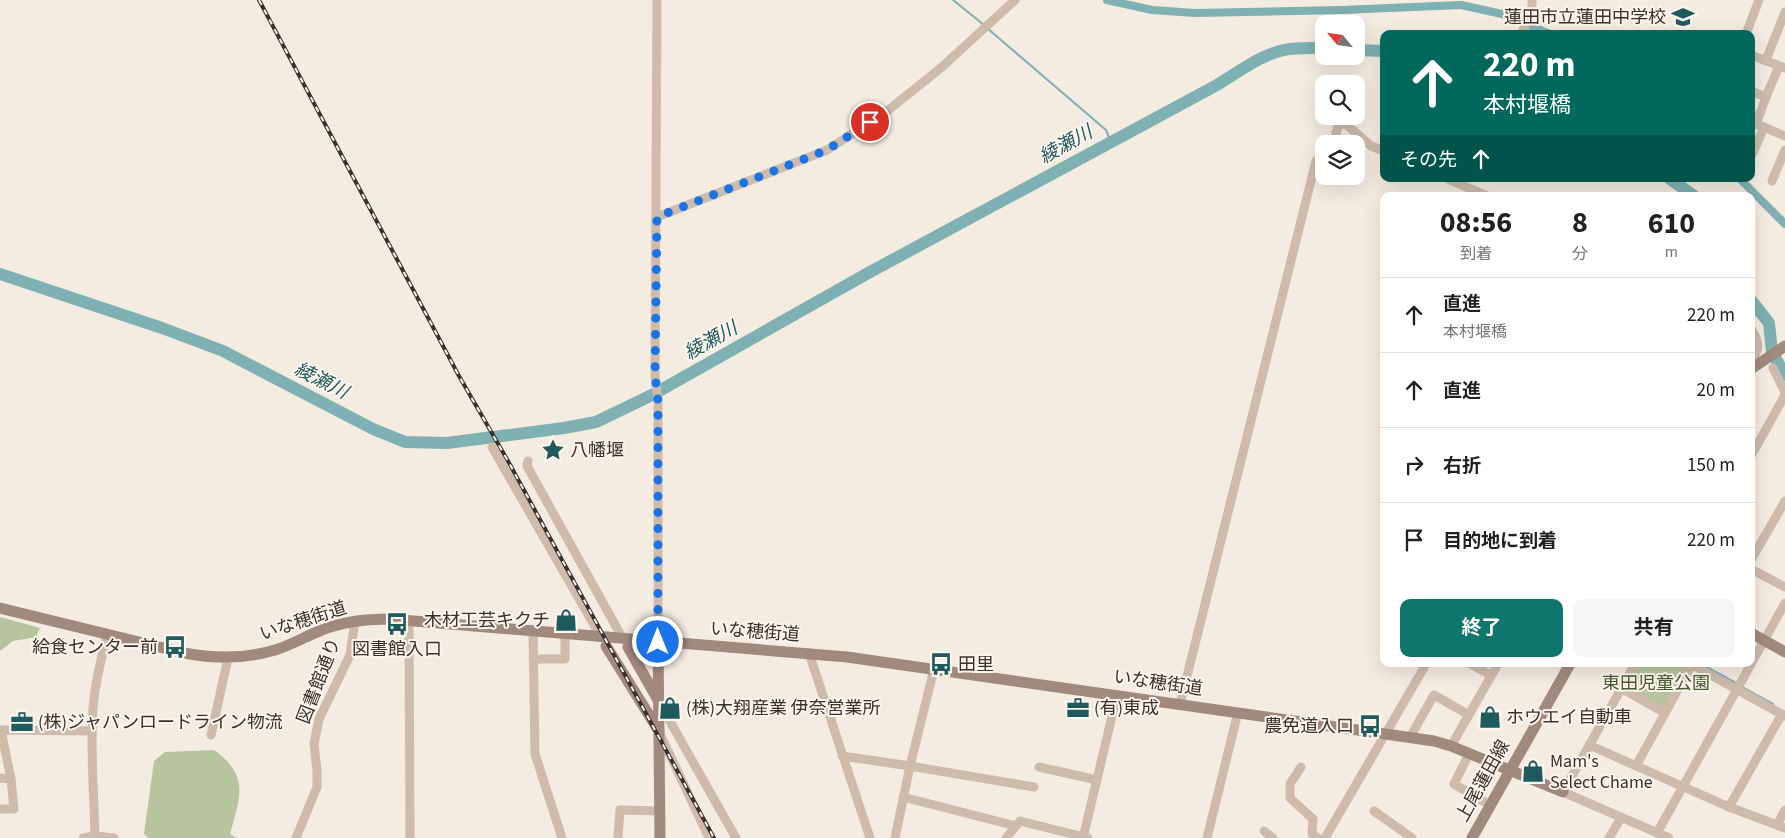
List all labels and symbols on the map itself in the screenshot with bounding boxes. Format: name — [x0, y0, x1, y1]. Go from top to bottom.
school or university icon: 蓮田市立蓮田中学校 — [1670, 4, 1696, 30]
place label: 蓮田市立蓮田中学校 — [1504, 5, 1666, 30]
north arrow — [1315, 15, 1365, 65]
pin — [849, 101, 891, 143]
water label: 綾瀬川 — [1035, 118, 1099, 171]
water label: 綾瀬川 — [680, 314, 744, 367]
water label: 綾瀬川 — [289, 356, 354, 407]
place icon: 八幡堰 — [540, 437, 566, 463]
place label: 八幡堰 — [570, 438, 624, 463]
street label: いな穂街道 — [256, 595, 350, 647]
shop icon: 木材工芸キクチ — [553, 607, 579, 633]
place label: 木材工芸キクチ — [424, 608, 550, 633]
bus stop icon: 図書館入口 — [384, 611, 410, 637]
position arrow — [631, 615, 683, 667]
street label: いな穂街道 — [709, 616, 801, 648]
bus stop icon: 給食センター前 — [162, 634, 188, 660]
place label: 給食センター前 — [32, 635, 158, 660]
street label: 図書館通り — [291, 635, 347, 727]
place label: 図書館入口 — [352, 637, 442, 662]
bus stop icon: 田里 — [928, 651, 954, 677]
place label: 田里 — [958, 652, 994, 677]
street label: いな穂街道 — [1112, 664, 1204, 702]
park label: 東田児童公園 — [1602, 671, 1710, 696]
shop icon: (株)大翔産業 伊奈営業所 — [657, 695, 683, 721]
office icon: (有)東成 — [1065, 695, 1091, 721]
place label: (株)大翔産業 伊奈営業所 — [686, 696, 881, 721]
place label: (有)東成 — [1094, 696, 1159, 721]
shop icon: ホウエイ自動車 — [1477, 704, 1503, 730]
place label: ホウエイ自動車 — [1506, 705, 1632, 730]
office icon: (株)ジャパンロードライン物流 — [9, 709, 35, 735]
place label: (株)ジャパンロードライン物流 — [38, 710, 283, 735]
bus stop icon: 農免道入口 — [1357, 713, 1383, 739]
place label: 農免道入口 — [1264, 714, 1354, 739]
street label: 上尾蓮田線 — [1450, 736, 1516, 826]
place label: Mam's Select Chame — [1550, 749, 1653, 795]
shop icon: Mam's Select Chame — [1520, 758, 1546, 784]

